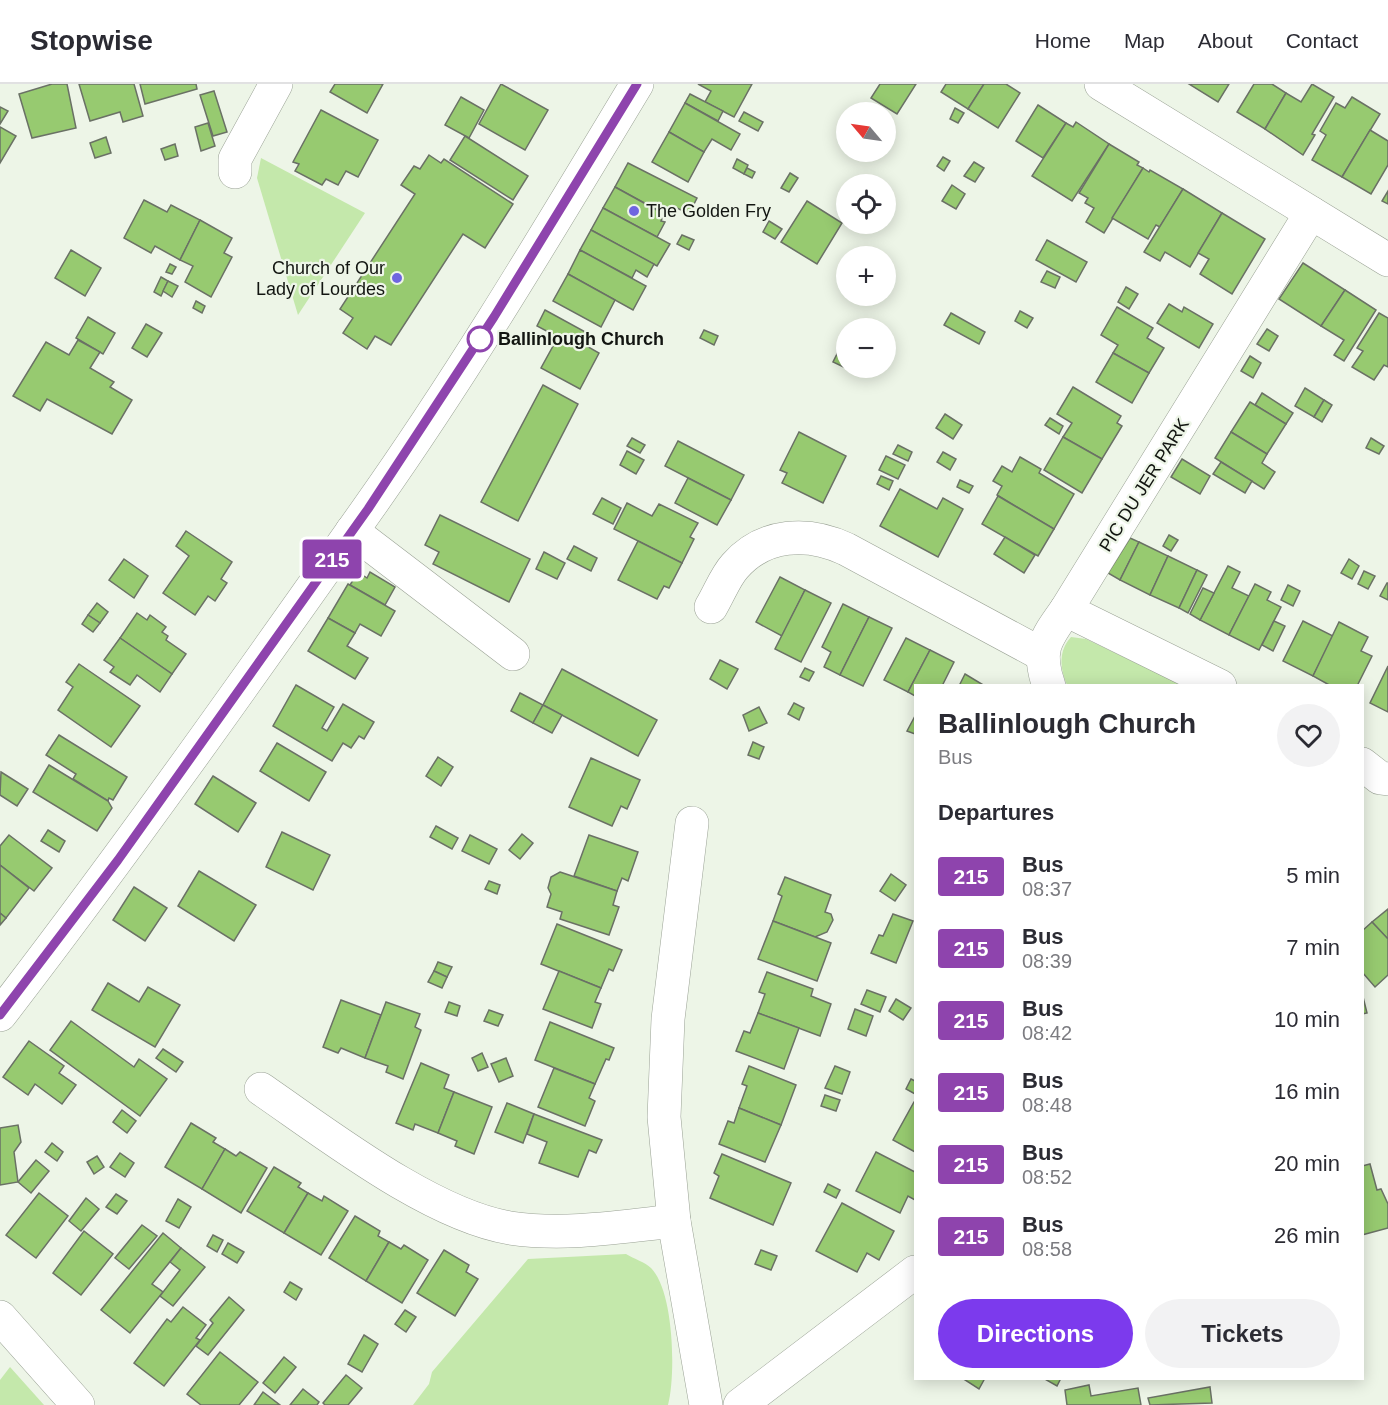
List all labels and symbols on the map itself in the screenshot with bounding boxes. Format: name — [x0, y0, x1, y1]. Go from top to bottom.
north arrow — [836, 102, 896, 162]
place label: The Golden Fry — [646, 201, 771, 221]
marker: The Golden Fry — [627, 204, 641, 218]
place label: Church of Our Lady of Lourdes — [256, 258, 385, 299]
marker: Church of Our Lady of Lourdes — [390, 271, 404, 285]
marker: Ballinlough Church — [467, 326, 493, 352]
place label: Ballinlough Church — [498, 329, 664, 349]
street label: PIC DU JER PARK — [1095, 415, 1193, 555]
line badge: 215 — [298, 540, 366, 578]

